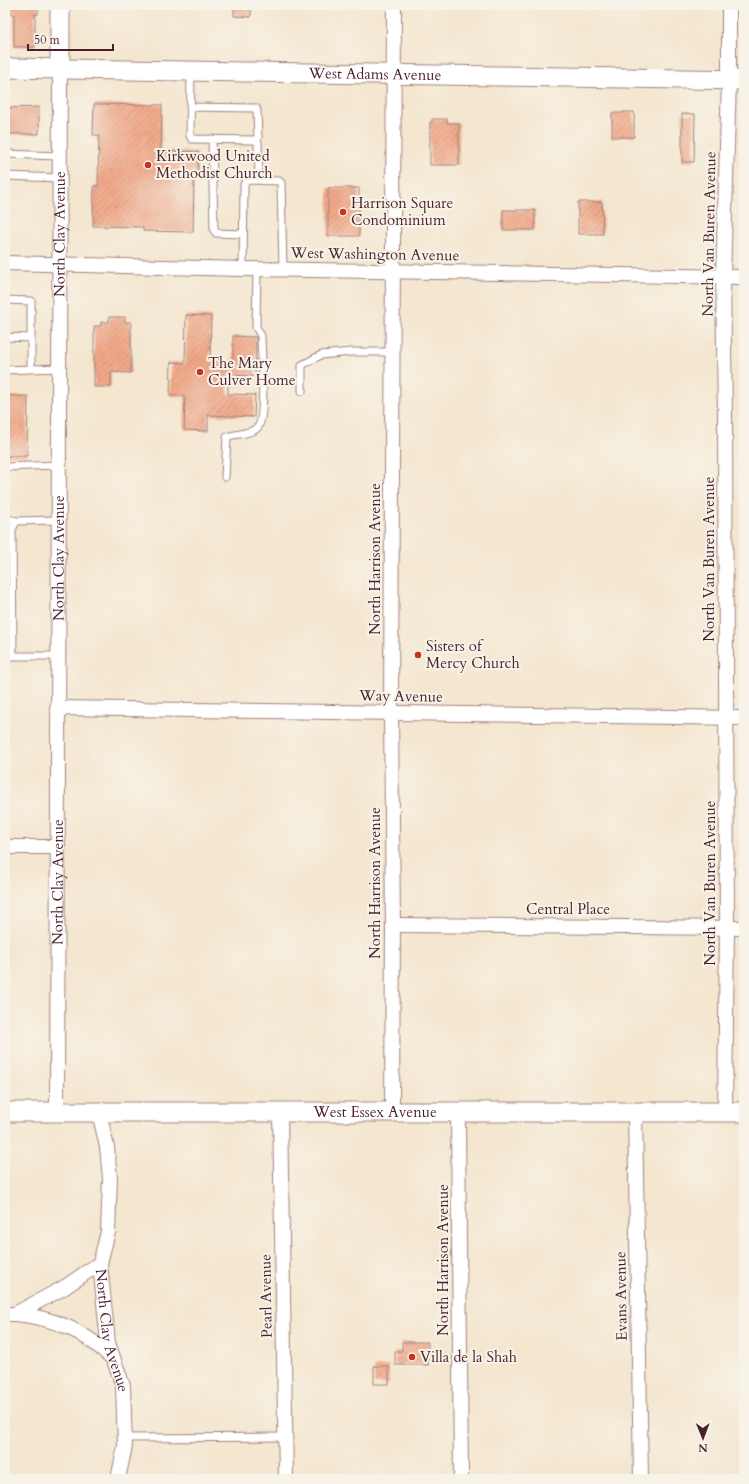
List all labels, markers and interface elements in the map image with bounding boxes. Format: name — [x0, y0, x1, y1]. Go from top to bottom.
scale bar — [28, 26, 113, 52]
text: 50 m — [34, 32, 61, 48]
street label: West Adams Avenue — [307, 63, 442, 85]
place label: Kirkwood United Methodist Church — [156, 146, 273, 183]
street label: North Van Buren Avenue — [698, 151, 720, 317]
marker: Kirkwood United Methodist Church — [143, 160, 153, 170]
street label: North Clay Avenue — [49, 171, 70, 297]
place label: Harrison Square Condominium — [351, 193, 454, 230]
marker: Harrison Square Condominium — [338, 207, 348, 217]
street label: West Washington Avenue — [290, 243, 460, 265]
place label: The Mary Culver Home — [208, 353, 296, 390]
marker: The Mary Culver Home — [195, 367, 205, 377]
street label: North Van Buren Avenue — [699, 476, 719, 642]
street label: North Harrison Avenue — [365, 483, 385, 635]
street label: North Clay Avenue — [48, 495, 69, 621]
place label: Sisters of Mercy Church — [426, 636, 520, 673]
marker: Sisters of Mercy Church — [413, 650, 423, 660]
street label: Way Avenue — [358, 685, 443, 707]
street label: North Van Buren Avenue — [700, 800, 720, 966]
street label: North Harrison Avenue — [365, 807, 385, 959]
street label: North Clay Avenue — [47, 819, 68, 945]
street label: Central Place — [526, 899, 610, 919]
street label: West Essex Avenue — [312, 1102, 437, 1122]
street label: North Harrison Avenue — [433, 1184, 453, 1336]
street label: Evans Avenue — [610, 1251, 632, 1341]
street label: Pearl Avenue — [255, 1254, 277, 1338]
street label: North Clay Avenue — [91, 1268, 133, 1392]
place label: Villa de la Shah — [420, 1347, 518, 1367]
marker: Villa de la Shah — [407, 1352, 417, 1362]
north arrow — [683, 1418, 723, 1458]
text: N — [698, 1440, 708, 1455]

